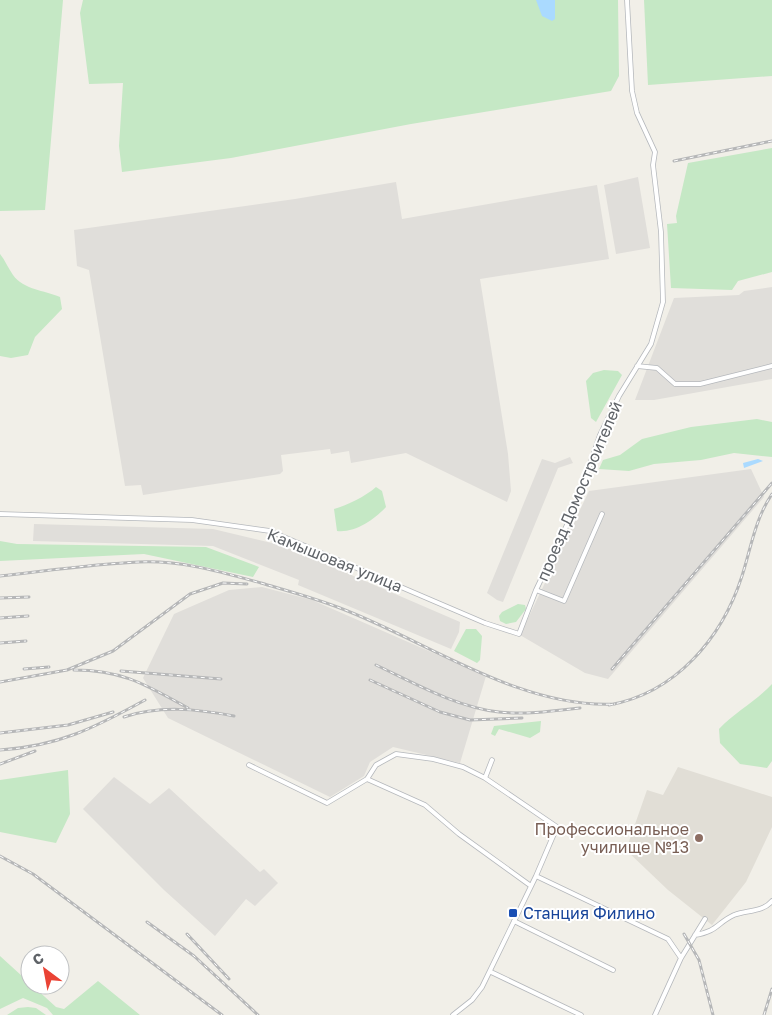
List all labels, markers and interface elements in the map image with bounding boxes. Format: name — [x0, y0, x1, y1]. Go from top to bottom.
street label: проезд Домостроителей — [532, 398, 626, 584]
street label: Камышовая улица — [265, 524, 405, 596]
place label: Профессиональное училище №13 — [534, 819, 689, 857]
marker: Профессиональное училище №13 — [693, 832, 705, 844]
place label: Станция Филино — [523, 903, 655, 923]
marker: Станция Филино — [507, 907, 519, 919]
north arrow — [20, 945, 70, 995]
text: С — [29, 949, 47, 968]

